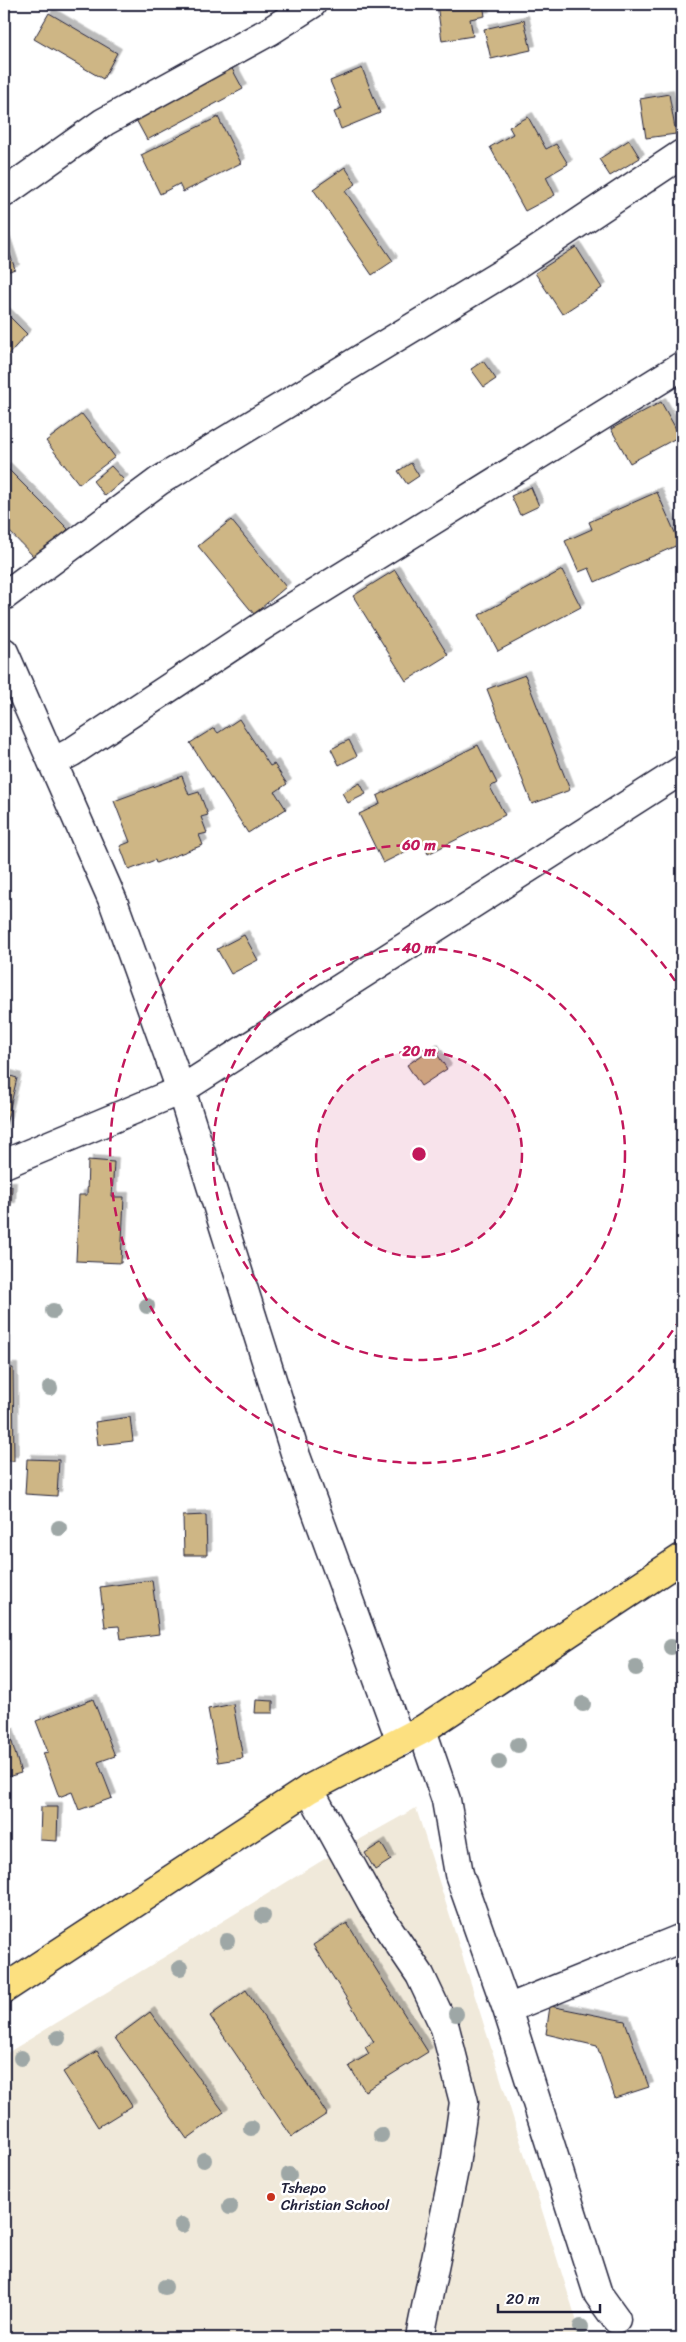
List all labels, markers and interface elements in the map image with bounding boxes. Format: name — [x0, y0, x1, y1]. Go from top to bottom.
text: 60 m — [401, 832, 436, 858]
text: 40 m — [401, 935, 437, 961]
text: 20 m — [401, 1038, 436, 1064]
centre of rings — [410, 1145, 428, 1163]
place label: Tshepo Christian School — [281, 2175, 390, 2218]
marker: Tshepo Christian School — [265, 2191, 277, 2203]
scale bar — [498, 2282, 601, 2314]
text: 20 m — [506, 2286, 540, 2312]

